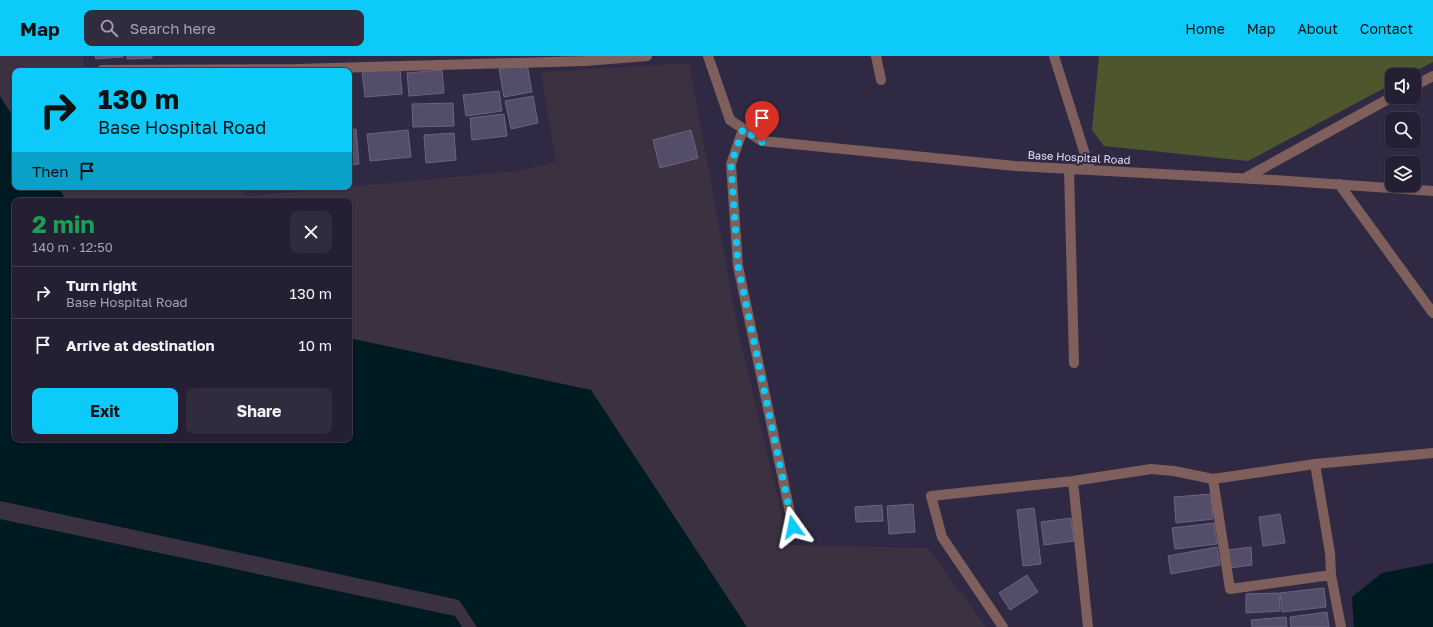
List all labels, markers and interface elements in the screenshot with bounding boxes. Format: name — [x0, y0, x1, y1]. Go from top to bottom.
search box — [84, 10, 364, 46]
text: Map — [20, 17, 60, 40]
icon: search — [98, 17, 120, 39]
text: Search here — [130, 19, 216, 37]
text: Home — [1185, 20, 1225, 37]
text: Map — [1247, 20, 1275, 37]
text: About — [1297, 20, 1338, 37]
text: Contact — [1360, 20, 1413, 37]
map controls — [1385, 68, 1421, 192]
button: sound — [1385, 68, 1421, 104]
text: 130 m — [98, 82, 179, 115]
icon: right — [32, 84, 84, 136]
pin — [745, 101, 779, 142]
icon: arrive — [751, 107, 773, 129]
button: search — [1385, 112, 1421, 148]
text: Base Hospital Road — [98, 116, 266, 138]
street label: Base Hospital Road — [1027, 148, 1131, 166]
button: layers — [1385, 156, 1421, 192]
icon: arrive — [76, 160, 98, 182]
text: Then — [32, 162, 68, 180]
text: 2 min — [32, 209, 95, 238]
button: close — [290, 211, 332, 253]
text: 140 m · 12:50 — [32, 239, 113, 255]
text: Turn right — [66, 276, 137, 294]
icon: right — [32, 282, 54, 304]
text: 130 m — [290, 284, 332, 302]
text: Base Hospital Road — [66, 294, 188, 310]
icon: arrive — [32, 334, 54, 356]
text: Arrive at destination — [66, 336, 215, 354]
text: 10 m — [298, 336, 332, 354]
button: Exit — [32, 388, 178, 434]
button: Share — [186, 388, 332, 434]
position arrow — [772, 506, 814, 548]

